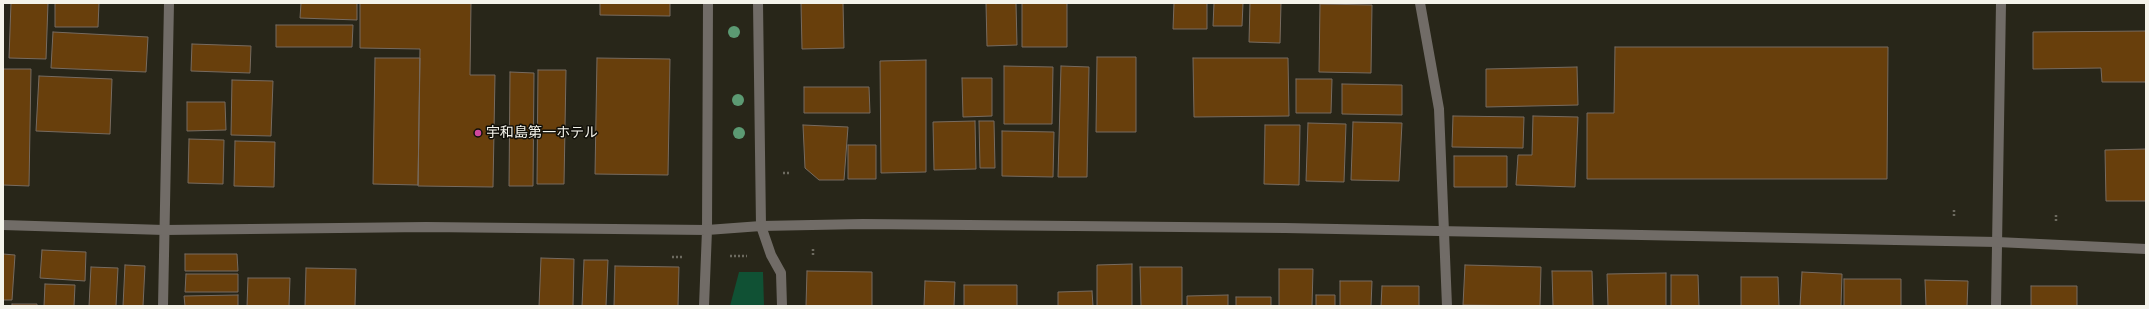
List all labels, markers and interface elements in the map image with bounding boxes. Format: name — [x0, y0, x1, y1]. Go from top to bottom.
place label: 宇和島第一ホテル — [486, 125, 598, 141]
marker: 宇和島第一ホテル — [473, 128, 483, 138]

